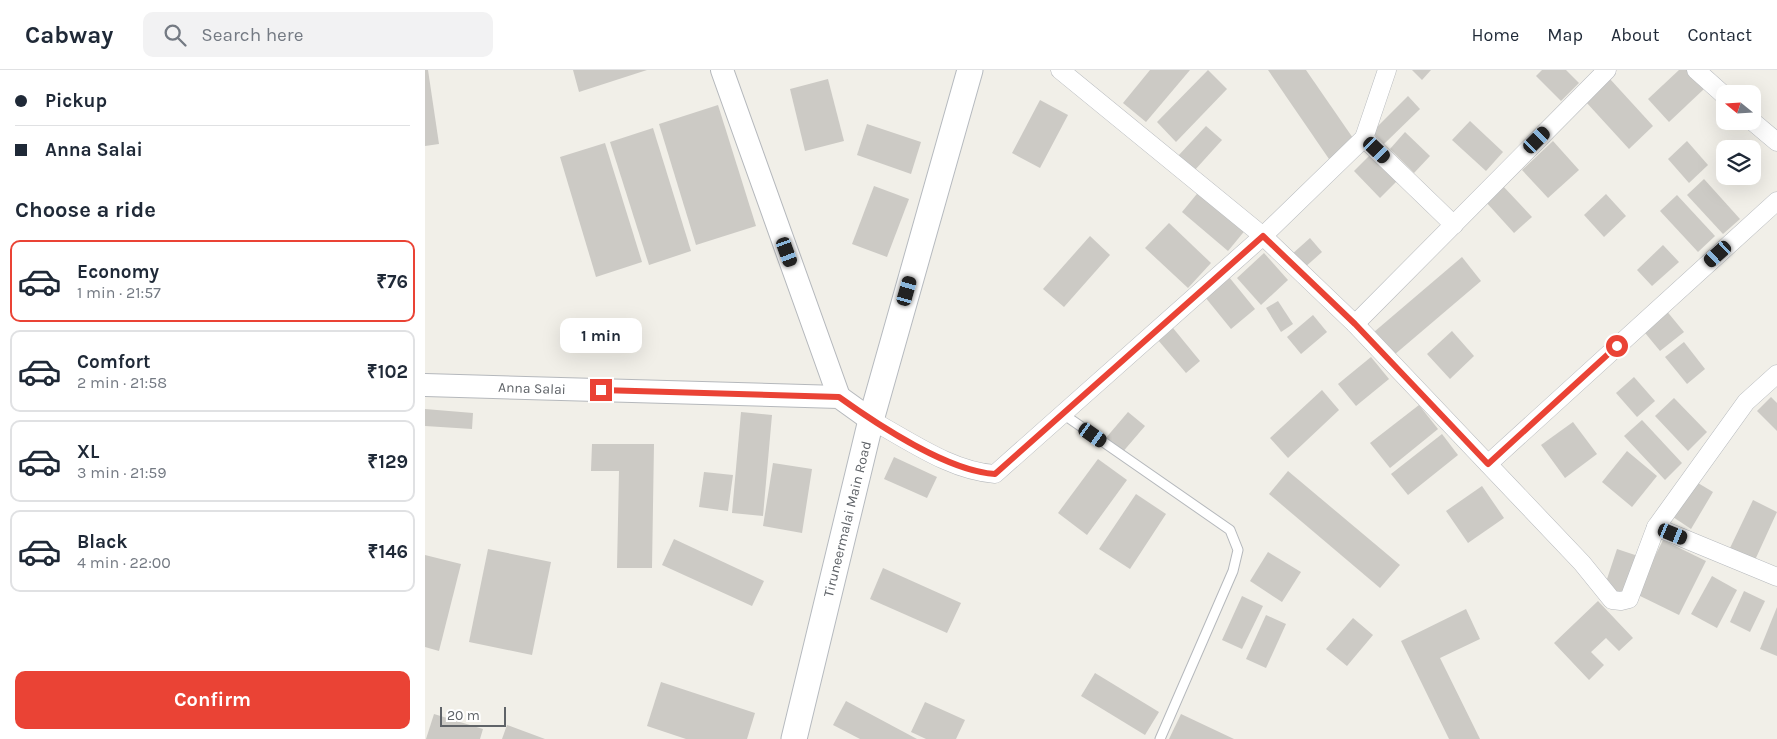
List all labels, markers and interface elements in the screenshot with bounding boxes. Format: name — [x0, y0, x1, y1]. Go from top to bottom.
search box — [143, 12, 493, 57]
text: Cabway — [25, 21, 113, 49]
icon: search — [161, 21, 189, 49]
text: Search here — [201, 24, 304, 46]
text: Home — [1471, 24, 1519, 46]
text: Map — [1547, 24, 1583, 46]
text: About — [1611, 24, 1660, 46]
text: Contact — [1688, 24, 1752, 46]
north arrow — [1716, 85, 1761, 130]
map controls — [1716, 85, 1761, 185]
text: Pickup — [45, 90, 107, 112]
car — [1521, 124, 1552, 156]
car — [1361, 134, 1393, 166]
text: Anna Salai — [45, 139, 143, 161]
button: layers — [1716, 140, 1761, 185]
text: Choose a ride — [15, 197, 156, 223]
car — [774, 235, 799, 269]
car — [1701, 238, 1734, 270]
icon: car — [17, 259, 62, 304]
text: Economy — [77, 261, 159, 283]
text: ₹76 — [376, 271, 408, 293]
car — [895, 275, 918, 307]
text: 1 min · 21:57 — [77, 283, 161, 302]
callout: 1 min — [560, 318, 642, 352]
text: 1 min — [581, 326, 621, 345]
route start — [1606, 335, 1628, 357]
icon: car — [17, 349, 62, 394]
text: Comfort — [77, 351, 151, 373]
text: ₹102 — [367, 361, 408, 383]
text: 2 min · 21:58 — [77, 373, 167, 392]
street label: Anna Salai — [498, 379, 566, 398]
route end — [590, 379, 612, 401]
car — [1076, 420, 1109, 450]
icon: car — [17, 439, 62, 484]
street label: Tiruneermalai Main Road — [820, 439, 875, 599]
text: XL — [77, 441, 99, 463]
text: ₹129 — [367, 451, 408, 473]
text: 3 min · 21:59 — [77, 463, 167, 482]
car — [1656, 521, 1689, 547]
icon: car — [17, 529, 62, 574]
text: Black — [77, 531, 128, 553]
text: ₹146 — [368, 541, 408, 563]
text: 4 min · 22:00 — [77, 553, 171, 572]
button: Confirm — [15, 671, 410, 729]
scale bar — [440, 704, 506, 727]
text: 20 m — [447, 707, 480, 724]

